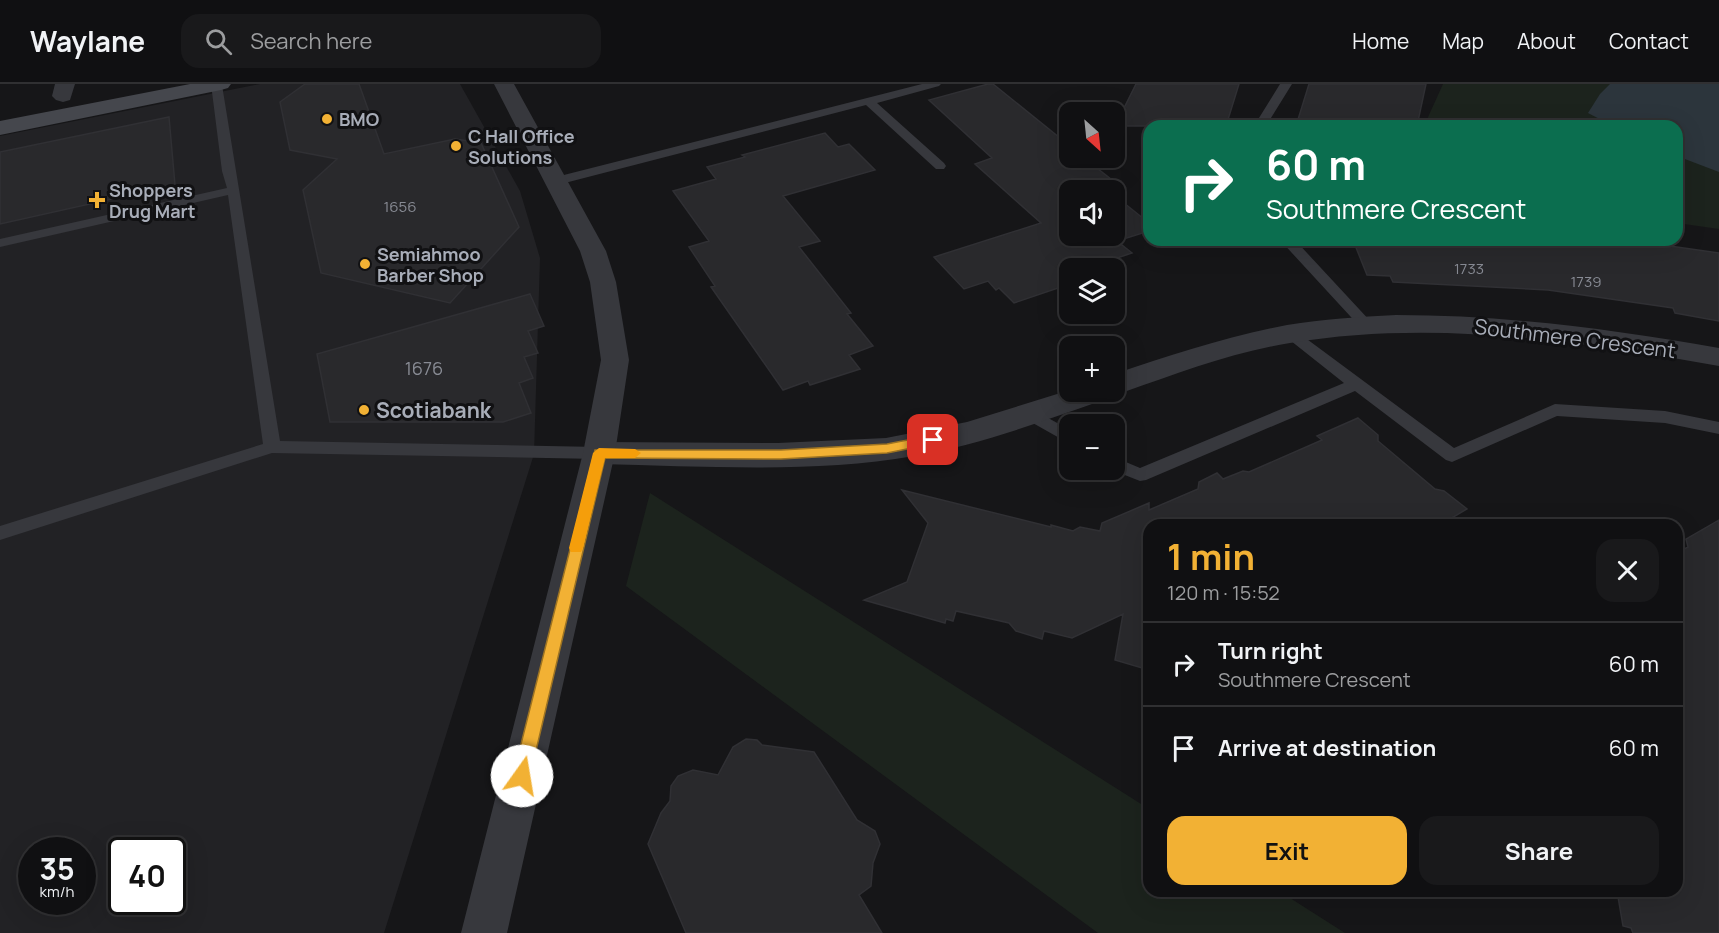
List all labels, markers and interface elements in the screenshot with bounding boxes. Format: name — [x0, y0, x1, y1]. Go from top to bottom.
search box — [181, 14, 601, 68]
text: Waylane — [30, 22, 145, 60]
icon: search — [202, 25, 235, 58]
text: Search here — [250, 26, 372, 56]
text: Home — [1352, 27, 1409, 55]
text: Map — [1442, 27, 1484, 55]
text: About — [1517, 27, 1576, 55]
text: Contact — [1609, 27, 1689, 55]
north arrow — [1059, 102, 1125, 168]
map controls — [1059, 102, 1125, 480]
place label: BMO — [339, 107, 379, 131]
marker: BMO — [320, 112, 334, 126]
place label: C Hall Office Solutions — [468, 124, 575, 169]
text: 60 m — [1266, 135, 1366, 193]
marker: C Hall Office Solutions — [449, 139, 463, 153]
icon: right — [1167, 144, 1245, 222]
place label: Shoppers Drug Mart — [109, 178, 195, 223]
button: sound — [1059, 180, 1125, 246]
text: Southmere Crescent — [1266, 190, 1526, 227]
marker: Shoppers Drug Mart — [90, 193, 104, 207]
house number: 1656 — [383, 196, 417, 217]
place label: Semiahmoo Barber Shop — [377, 242, 484, 287]
marker: Semiahmoo Barber Shop — [358, 257, 372, 271]
button: layers — [1059, 258, 1125, 324]
house number: 1733 — [1454, 258, 1484, 279]
house number: 1739 — [1571, 271, 1601, 292]
street label: Southmere Crescent — [1473, 312, 1677, 364]
button: + — [1059, 336, 1125, 402]
house number: 1676 — [405, 356, 443, 380]
place label: Scotiabank — [376, 396, 492, 424]
marker: Scotiabank — [357, 403, 371, 417]
pin — [907, 414, 958, 465]
button: − — [1059, 414, 1125, 480]
icon: arrive — [916, 423, 949, 456]
text: 1 min — [1167, 532, 1255, 581]
button: close — [1596, 539, 1659, 602]
text: 120 m · 15:52 — [1167, 579, 1280, 606]
text: Turn right — [1218, 636, 1323, 666]
icon: right — [1167, 648, 1200, 681]
text: 60 m — [1609, 649, 1659, 679]
text: Southmere Crescent — [1218, 666, 1411, 693]
icon: arrive — [1167, 732, 1200, 765]
text: Arrive at destination — [1218, 733, 1436, 763]
text: 60 m — [1609, 733, 1659, 763]
position arrow — [490, 744, 554, 808]
button: Exit — [1167, 816, 1407, 885]
button: Share — [1419, 816, 1659, 885]
speed limit sign: 40 — [108, 837, 186, 915]
text: 35 — [39, 848, 75, 889]
text: km/h — [40, 881, 74, 902]

